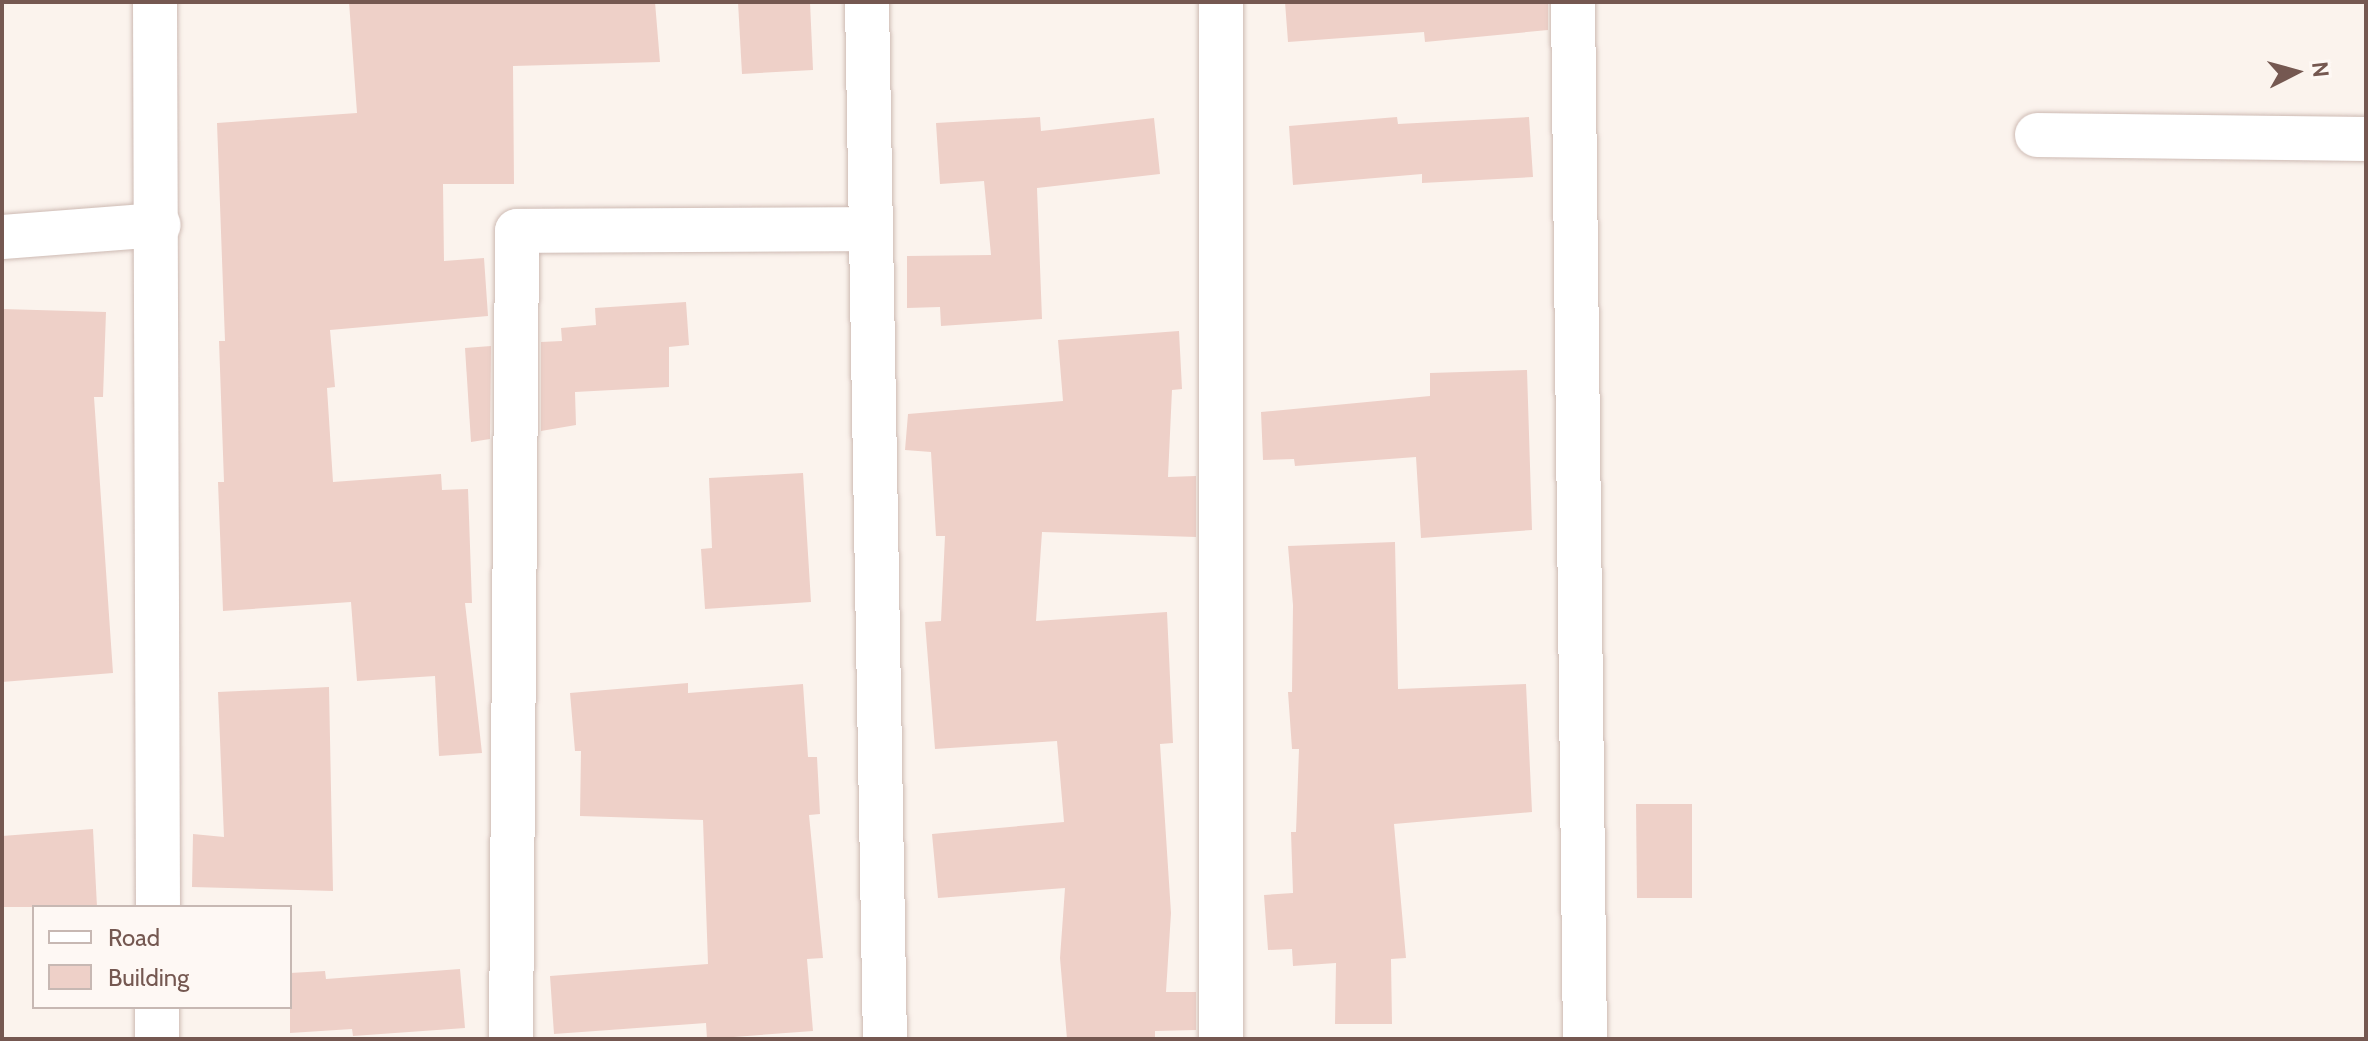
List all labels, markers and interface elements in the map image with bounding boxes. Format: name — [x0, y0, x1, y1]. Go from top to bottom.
north arrow — [2256, 32, 2336, 112]
text: N — [2306, 60, 2335, 79]
legend — [32, 905, 292, 1009]
text: Road — [108, 923, 160, 952]
text: Building — [108, 963, 189, 992]

